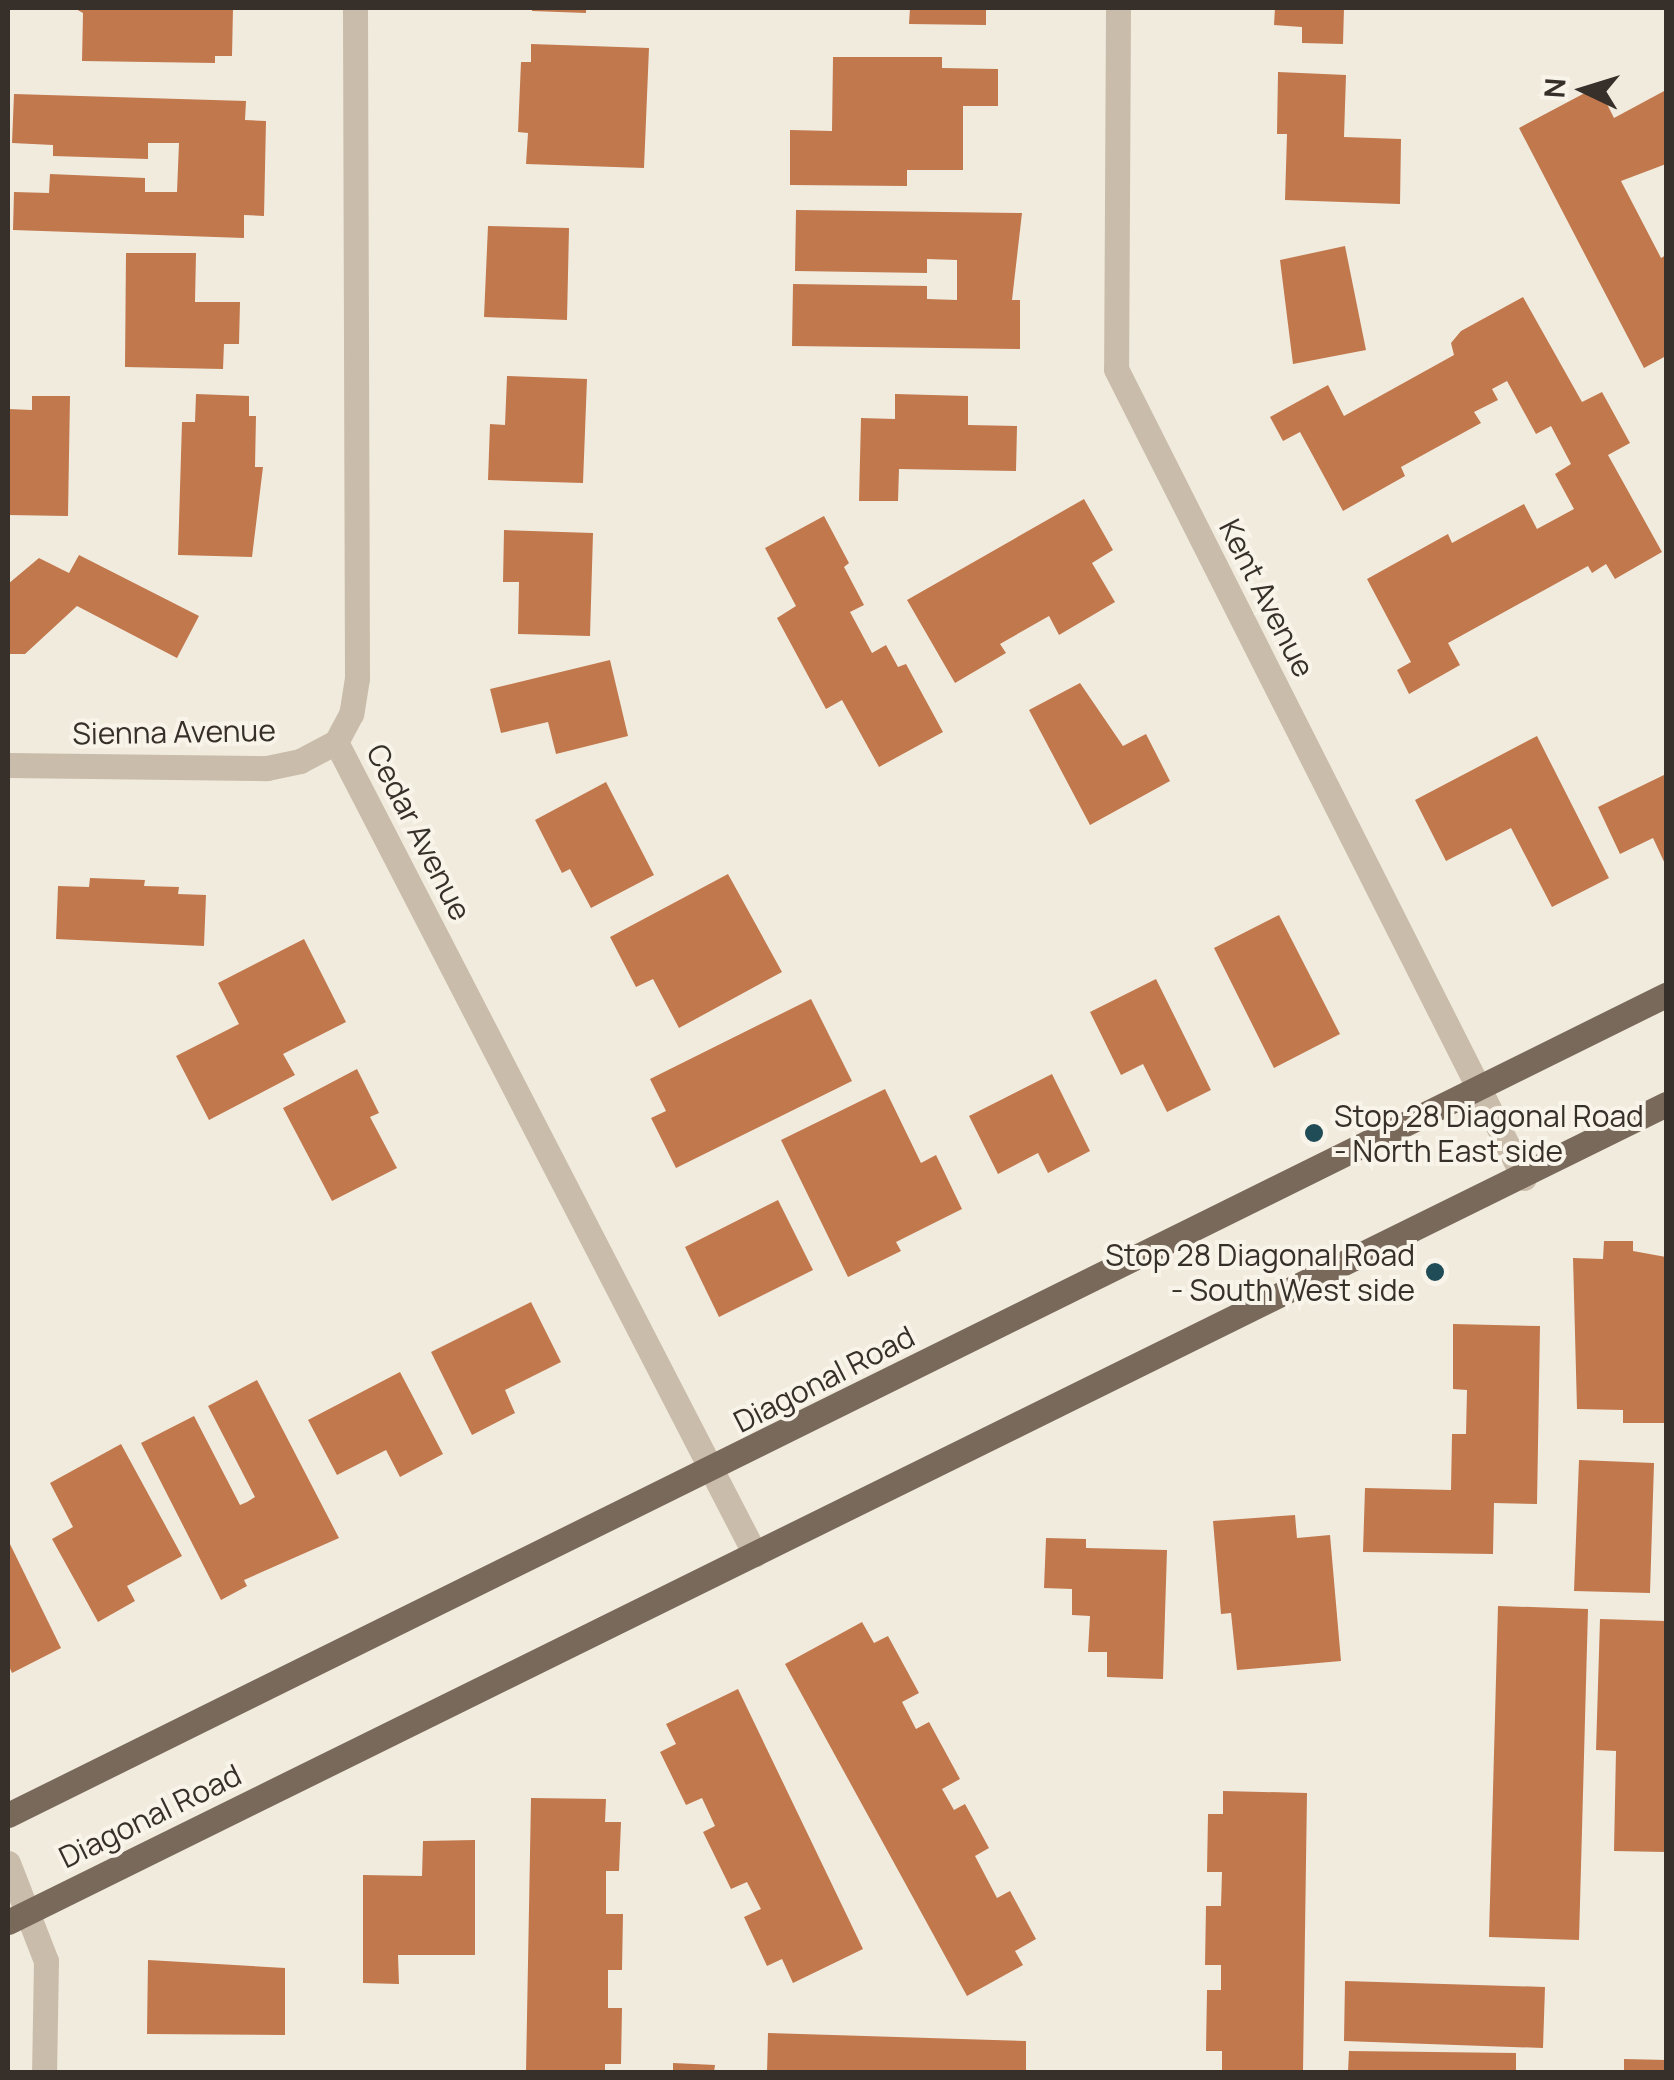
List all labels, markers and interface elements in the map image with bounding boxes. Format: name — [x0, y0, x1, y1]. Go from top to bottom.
north arrow — [1534, 40, 1634, 140]
text: N — [1534, 77, 1574, 99]
street label: Kent Avenue — [1212, 513, 1322, 683]
street label: Sienna Avenue — [72, 712, 276, 752]
street label: Cedar Avenue — [359, 738, 479, 926]
place label: Stop 28 Diagonal Road - North East side — [1334, 1098, 1644, 1168]
marker: Stop 28 Diagonal Road - North East side — [1303, 1122, 1325, 1144]
place label: Stop 28 Diagonal Road - South West side — [1105, 1237, 1415, 1308]
marker: Stop 28 Diagonal Road - South West side — [1424, 1261, 1446, 1283]
street label: Diagonal Road — [728, 1318, 920, 1440]
street label: Diagonal Road — [53, 1756, 247, 1876]

